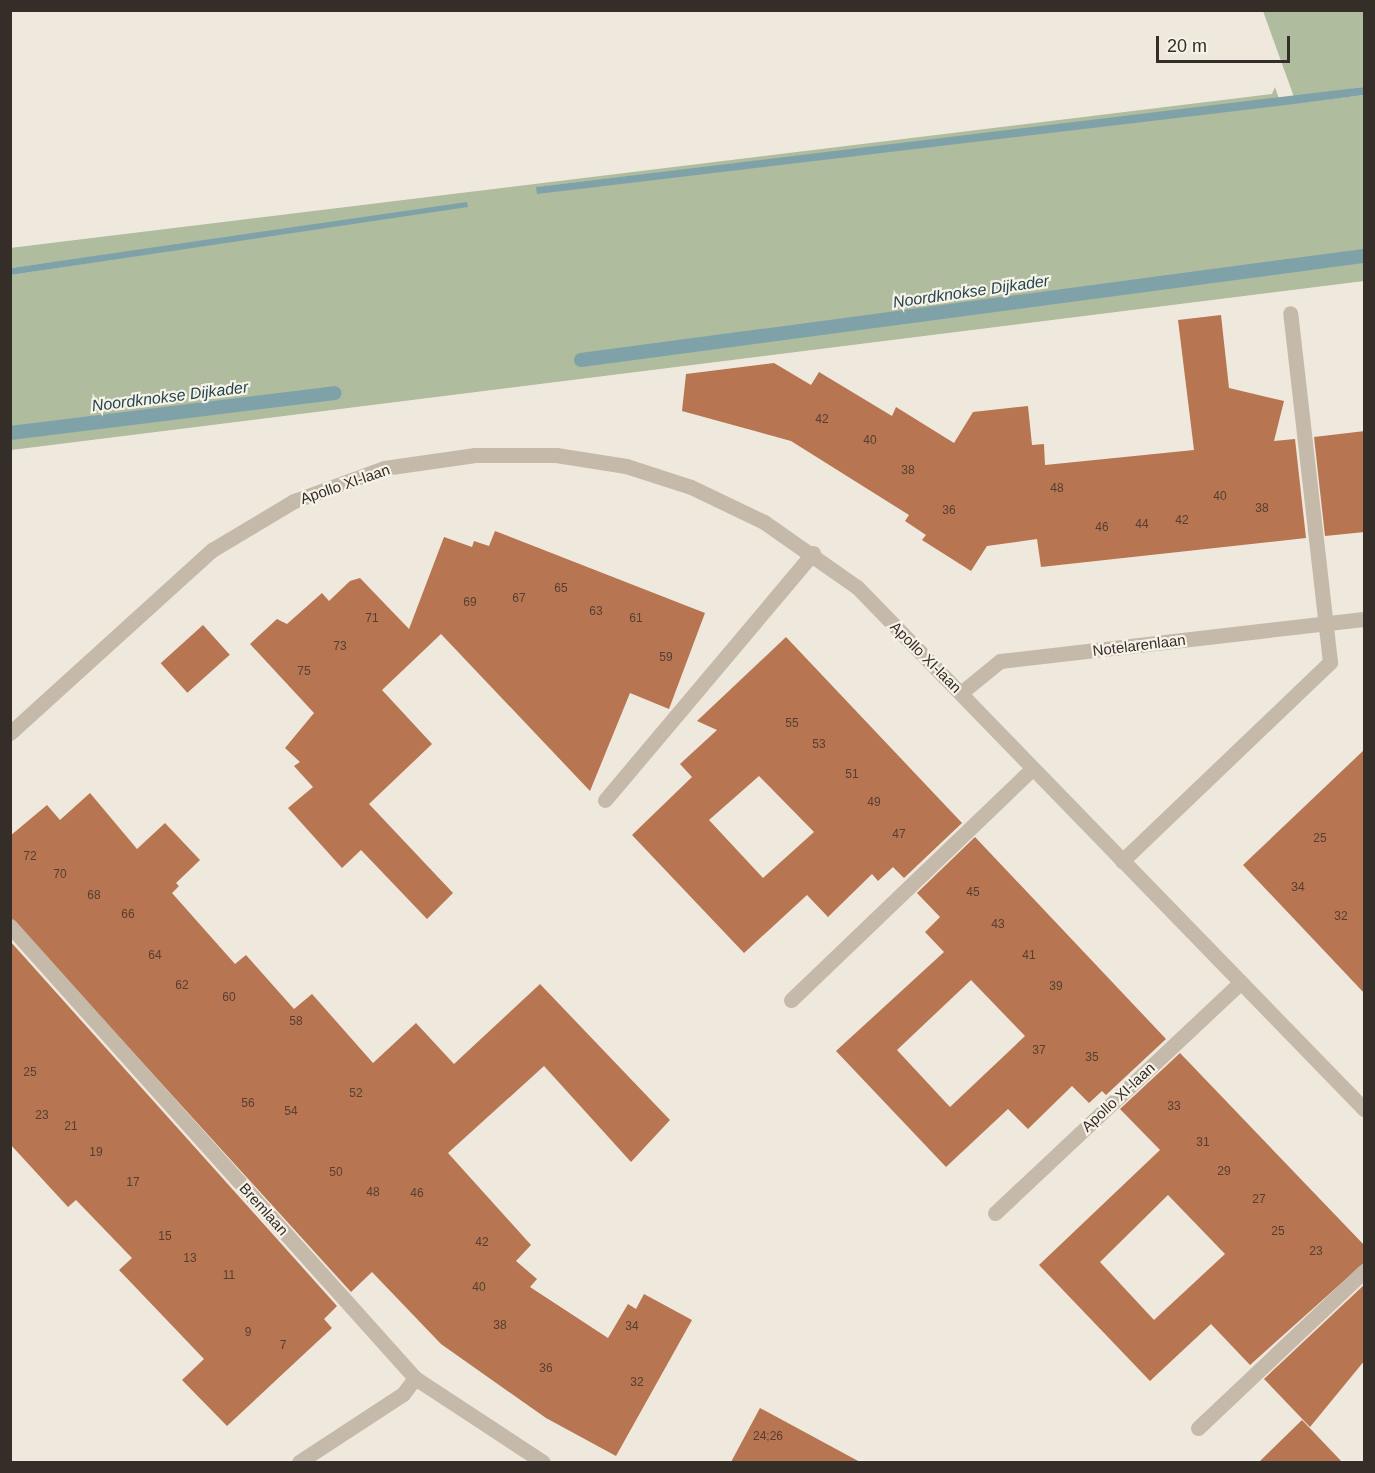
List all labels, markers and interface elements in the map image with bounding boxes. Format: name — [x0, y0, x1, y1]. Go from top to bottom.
scale bar — [1159, 24, 1292, 62]
text: 20 m — [1167, 36, 1207, 56]
water label: Noordknokse Dijkader — [892, 272, 1050, 312]
water label: Noordknokse Dijkader — [91, 378, 249, 416]
house number: 42 — [815, 413, 829, 427]
house number: 40 — [863, 434, 877, 448]
street label: Apollo XI-laan — [298, 460, 392, 508]
house number: 38 — [901, 464, 915, 478]
house number: 48 — [1050, 482, 1064, 496]
house number: 40 — [1213, 490, 1227, 504]
house number: 38 — [1255, 502, 1269, 516]
house number: 36 — [942, 504, 956, 518]
house number: 42 — [1175, 514, 1189, 528]
house number: 44 — [1135, 518, 1149, 532]
house number: 46 — [1095, 521, 1109, 535]
house number: 65 — [554, 582, 568, 596]
house number: 67 — [512, 592, 526, 606]
house number: 69 — [463, 596, 477, 610]
house number: 63 — [589, 605, 603, 619]
house number: 71 — [365, 612, 379, 626]
house number: 61 — [629, 612, 643, 626]
street label: Apollo XI-laan — [887, 618, 965, 696]
street label: Notelarenlaan — [1092, 630, 1186, 660]
house number: 73 — [333, 640, 347, 654]
house number: 59 — [659, 651, 673, 665]
house number: 75 — [297, 665, 311, 679]
house number: 55 — [785, 717, 799, 731]
house number: 53 — [812, 738, 826, 752]
house number: 51 — [845, 768, 859, 782]
house number: 49 — [867, 796, 881, 810]
house number: 47 — [892, 828, 906, 842]
house number: 25 — [1313, 832, 1327, 846]
house number: 72 — [23, 850, 37, 864]
house number: 70 — [53, 868, 67, 882]
house number: 34 — [1291, 881, 1305, 895]
house number: 45 — [966, 886, 980, 900]
house number: 68 — [87, 889, 101, 903]
house number: 66 — [121, 908, 135, 922]
house number: 32 — [1334, 910, 1348, 924]
house number: 43 — [991, 918, 1005, 932]
house number: 64 — [148, 949, 162, 963]
house number: 41 — [1022, 949, 1036, 963]
house number: 62 — [175, 979, 189, 993]
house number: 39 — [1049, 980, 1063, 994]
house number: 60 — [222, 991, 236, 1005]
house number: 58 — [289, 1015, 303, 1029]
house number: 37 — [1032, 1044, 1046, 1058]
house number: 35 — [1085, 1051, 1099, 1065]
street label: Apollo XI-laan — [1078, 1059, 1158, 1135]
house number: 25 — [23, 1066, 37, 1080]
house number: 52 — [349, 1087, 363, 1101]
house number: 56 — [241, 1097, 255, 1111]
house number: 33 — [1167, 1100, 1181, 1114]
house number: 54 — [284, 1105, 298, 1119]
house number: 23 — [35, 1109, 49, 1123]
house number: 21 — [64, 1120, 78, 1134]
house number: 31 — [1196, 1136, 1210, 1150]
house number: 19 — [89, 1146, 103, 1160]
house number: 29 — [1217, 1165, 1231, 1179]
house number: 50 — [329, 1166, 343, 1180]
house number: 17 — [126, 1176, 140, 1190]
street label: Bremlaan — [236, 1179, 292, 1239]
house number: 48 — [366, 1186, 380, 1200]
house number: 46 — [410, 1187, 424, 1201]
house number: 27 — [1252, 1193, 1266, 1207]
house number: 25 — [1271, 1225, 1285, 1239]
house number: 15 — [158, 1230, 172, 1244]
house number: 42 — [475, 1236, 489, 1250]
house number: 23 — [1309, 1245, 1323, 1259]
house number: 13 — [183, 1252, 197, 1266]
house number: 11 — [223, 1269, 235, 1283]
house number: 40 — [472, 1281, 486, 1295]
house number: 38 — [493, 1319, 507, 1333]
house number: 34 — [625, 1320, 639, 1334]
house number: 9 — [245, 1326, 251, 1340]
house number: 7 — [280, 1339, 286, 1353]
house number: 36 — [539, 1362, 553, 1376]
house number: 32 — [630, 1376, 644, 1390]
house number: 24;26 — [753, 1430, 783, 1444]

